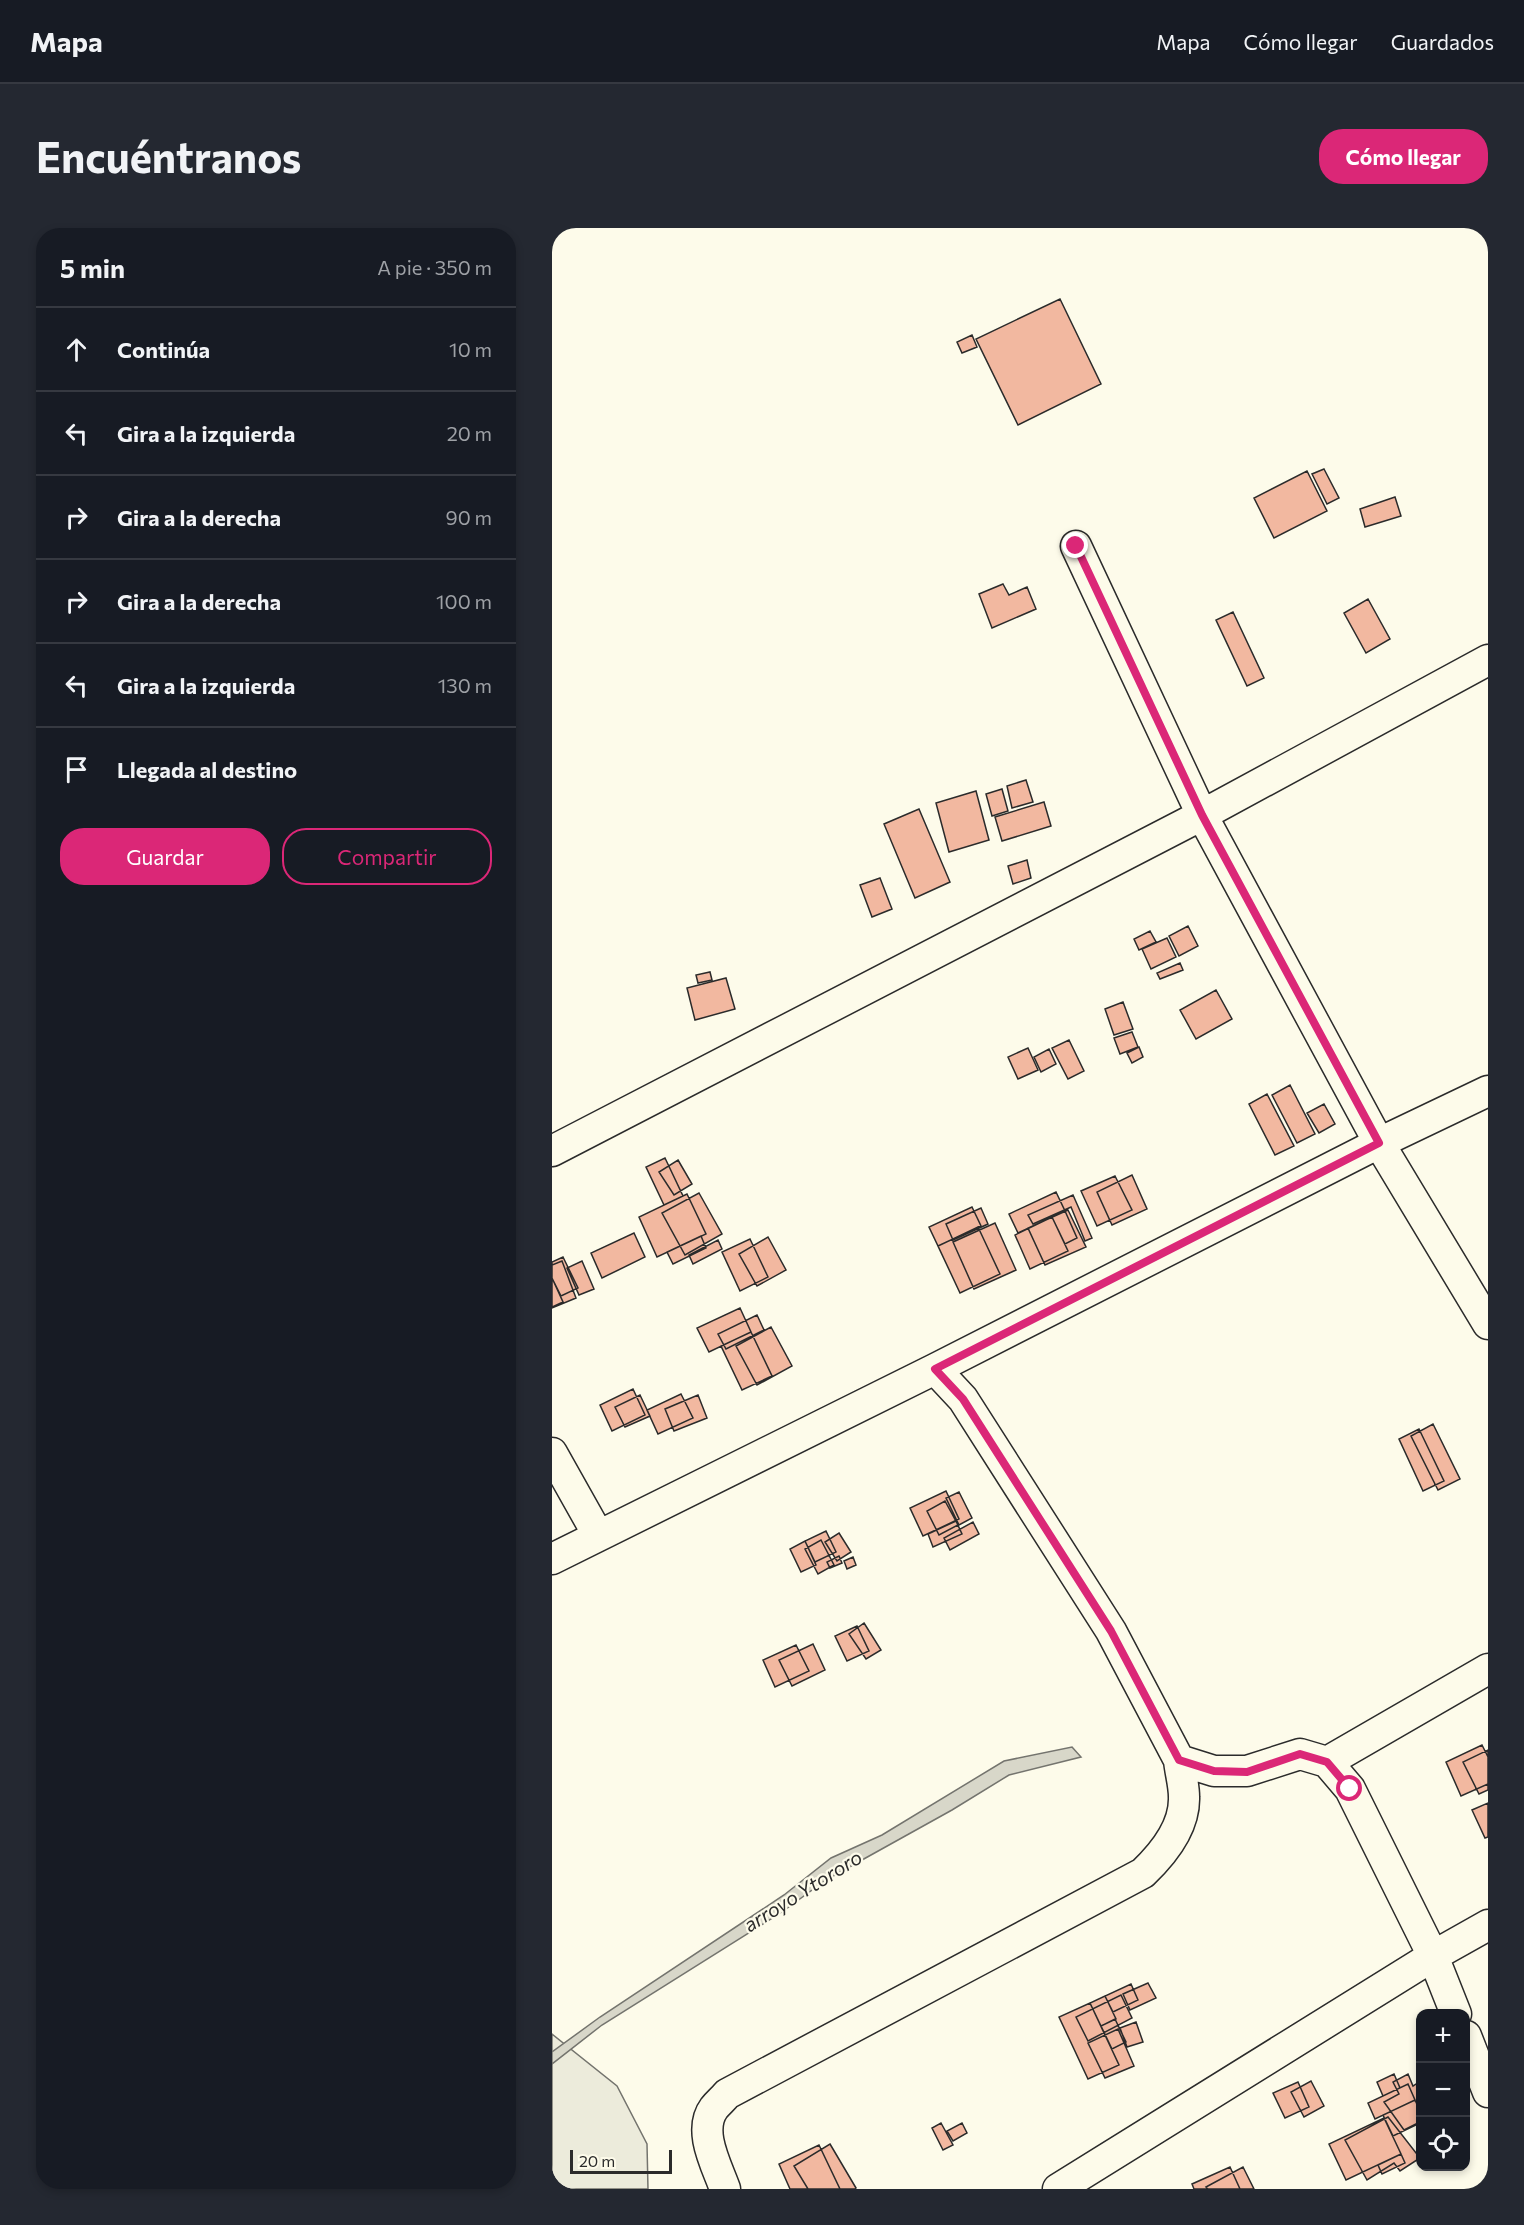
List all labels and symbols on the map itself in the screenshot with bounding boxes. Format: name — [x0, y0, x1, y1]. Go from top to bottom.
route end — [1062, 532, 1088, 558]
route start — [1336, 1775, 1362, 1801]
water label: arroyo Ytororo — [739, 1844, 866, 1936]
scale bar — [570, 2147, 672, 2174]

